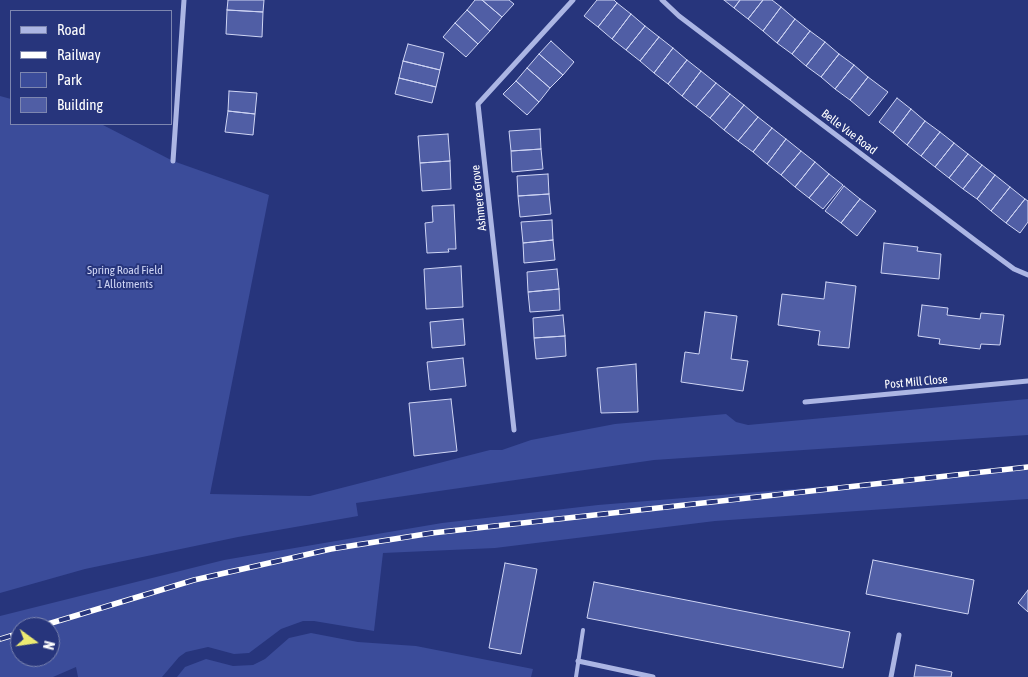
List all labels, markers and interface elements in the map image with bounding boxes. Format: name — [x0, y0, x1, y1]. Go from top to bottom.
legend — [10, 10, 172, 125]
text: Road — [57, 21, 86, 38]
text: Railway — [57, 46, 101, 63]
text: Park — [57, 71, 82, 88]
text: Building — [57, 96, 103, 113]
street label: Belle Vue Road — [818, 106, 880, 158]
street label: Ashmere Grove — [468, 164, 490, 232]
park label: Spring Road Field 1 Allotments — [87, 263, 163, 291]
street label: Post Mill Close — [884, 372, 948, 392]
north arrow — [10, 617, 60, 667]
text: N — [40, 639, 57, 651]

